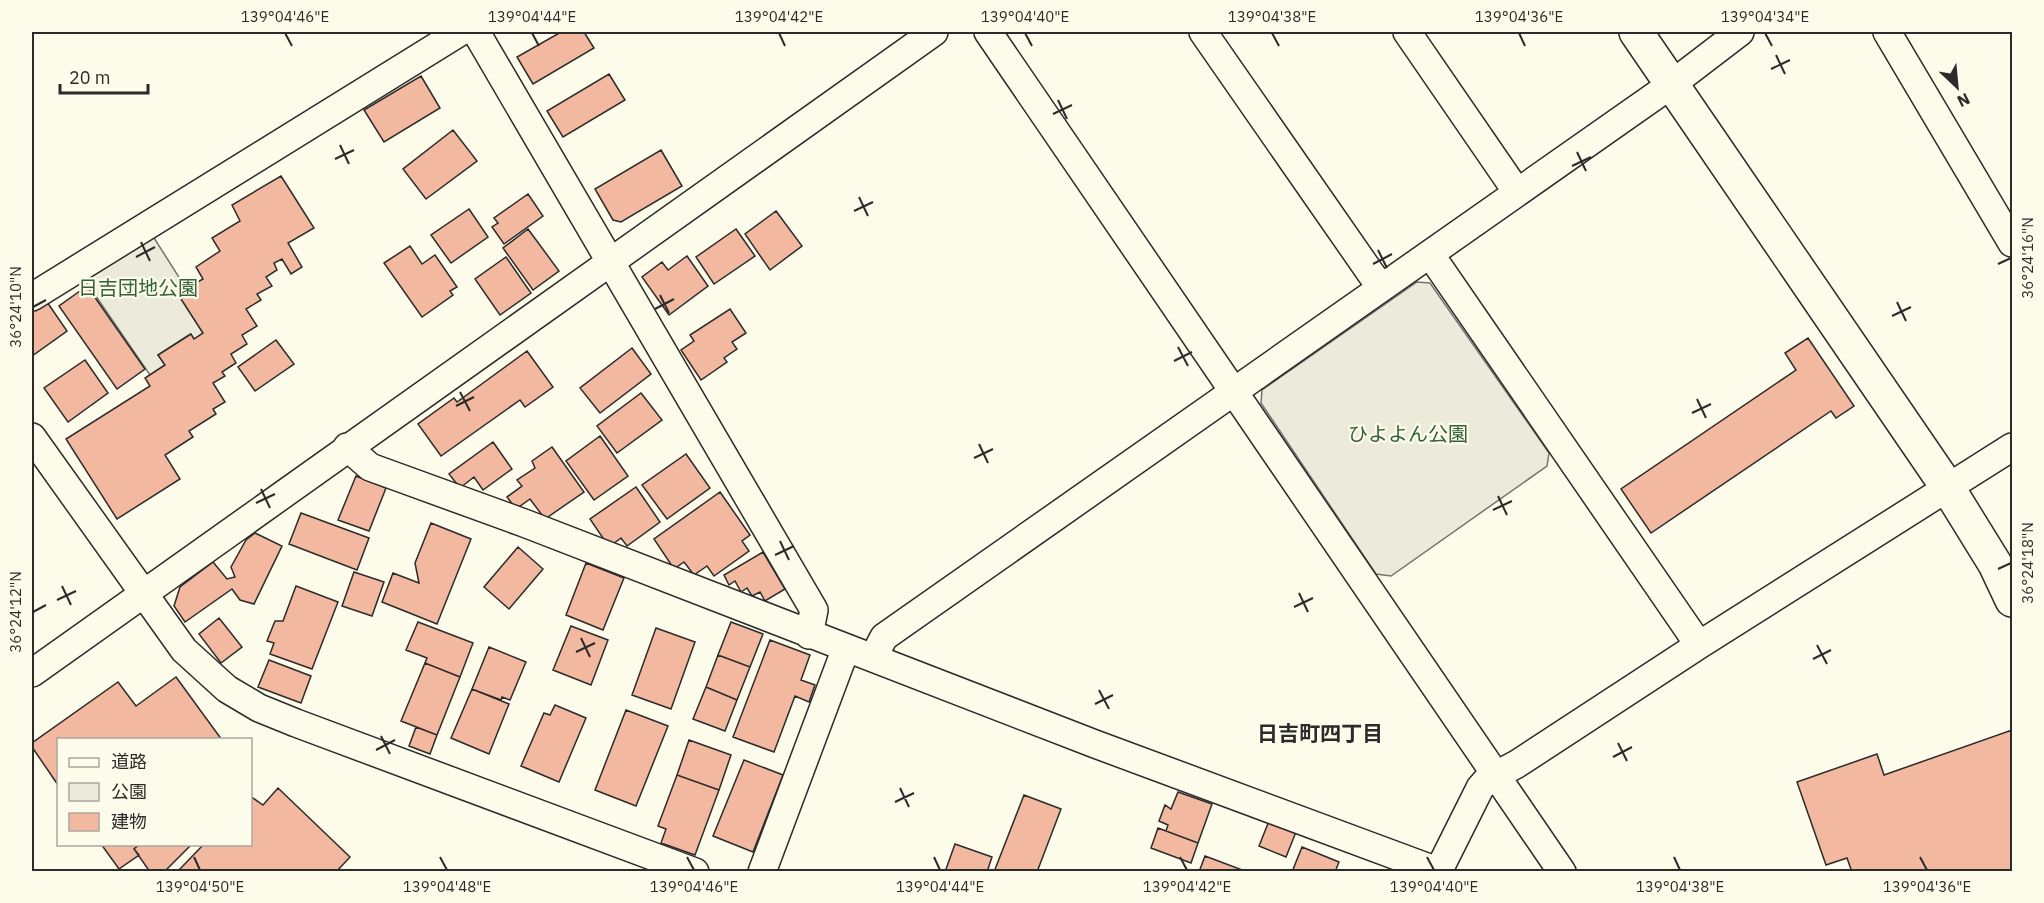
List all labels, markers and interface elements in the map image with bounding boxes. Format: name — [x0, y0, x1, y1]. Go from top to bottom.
text: 139°04'46"E — [241, 7, 329, 26]
text: 139°04'44"E — [488, 7, 576, 26]
text: 139°04'42"E — [735, 7, 823, 26]
text: 139°04'40"E — [981, 7, 1069, 26]
text: 139°04'38"E — [1228, 7, 1316, 26]
text: 139°04'36"E — [1475, 7, 1563, 26]
text: 139°04'34"E — [1721, 7, 1809, 26]
scale bar — [60, 57, 148, 95]
north arrow — [1927, 57, 1987, 117]
text: 20 m — [69, 66, 111, 89]
text: N — [1954, 89, 1973, 112]
text: 36°24'16"N — [2018, 217, 2037, 299]
text: 36°24'10"N — [6, 266, 25, 348]
park label: 日吉団地公園 — [78, 274, 198, 301]
park label: ひよよん公園 — [1348, 420, 1468, 447]
text: 36°24'18"N — [2018, 522, 2037, 604]
text: 36°24'12"N — [6, 571, 25, 653]
district label: 日吉町四丁目 — [1257, 719, 1383, 747]
legend — [57, 738, 252, 846]
text: 道路 — [111, 750, 147, 773]
text: 公園 — [111, 780, 147, 803]
text: 建物 — [111, 810, 147, 833]
text: 139°04'50"E — [156, 877, 244, 896]
text: 139°04'48"E — [403, 877, 491, 896]
text: 139°04'46"E — [650, 877, 738, 896]
text: 139°04'44"E — [896, 877, 984, 896]
text: 139°04'42"E — [1143, 877, 1231, 896]
text: 139°04'40"E — [1390, 877, 1478, 896]
text: 139°04'38"E — [1636, 877, 1724, 896]
text: 139°04'36"E — [1883, 877, 1971, 896]

